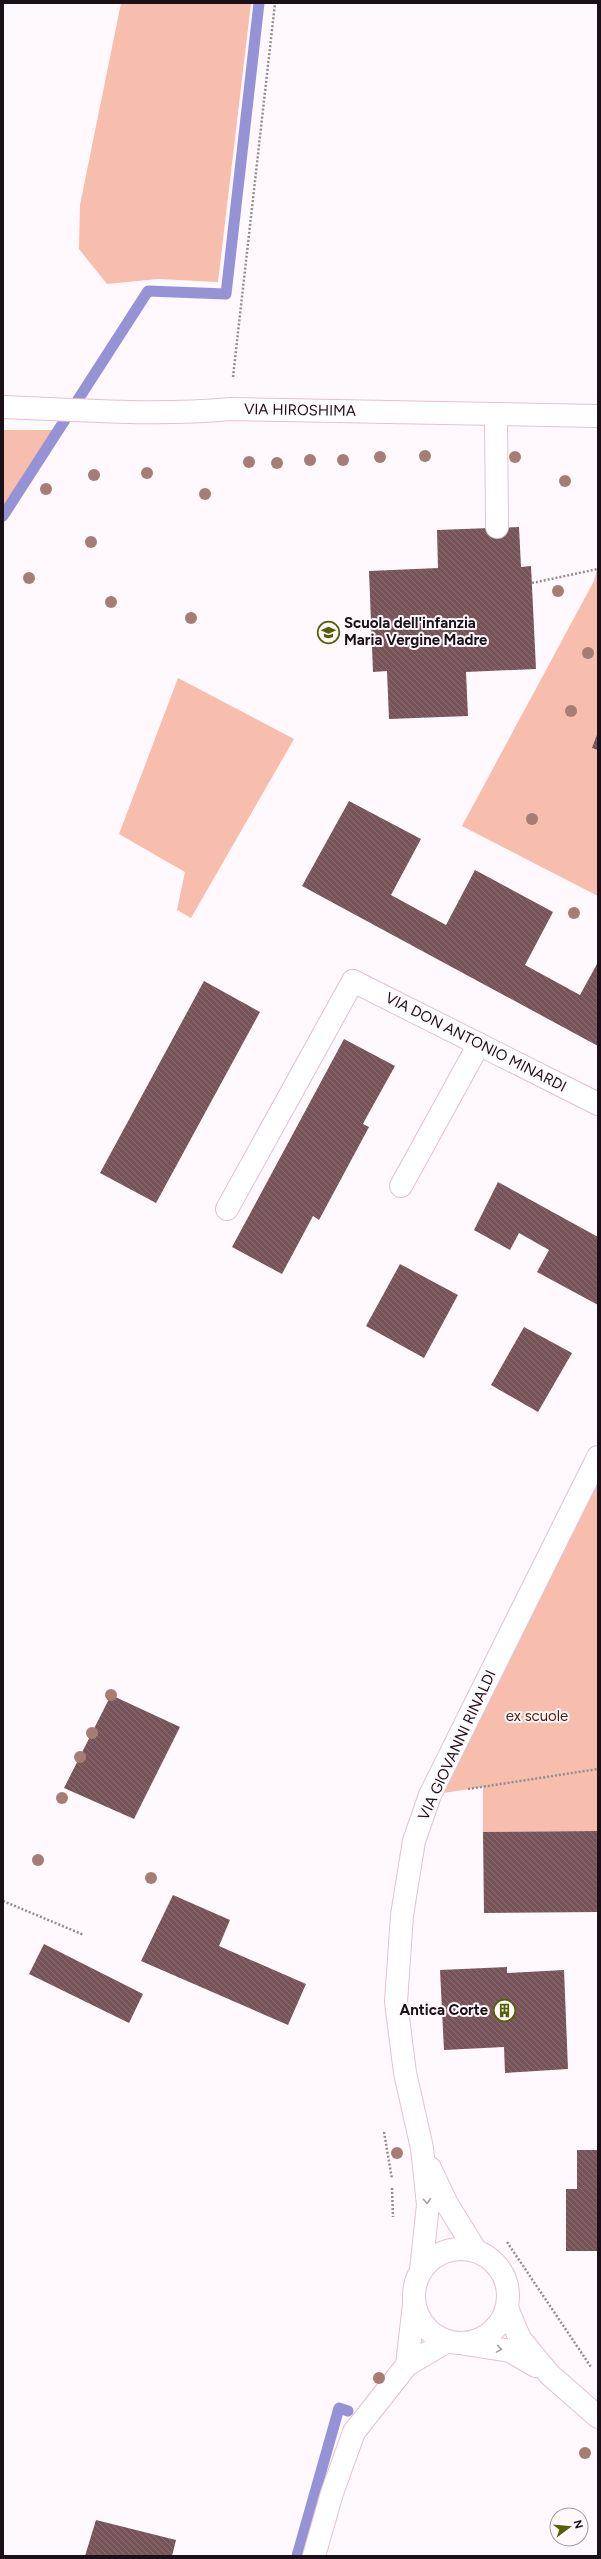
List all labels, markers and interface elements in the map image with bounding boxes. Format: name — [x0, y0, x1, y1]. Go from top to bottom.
street label: VIA HIROSHIMA — [244, 400, 356, 420]
place label: Scuola dell'infanzia Maria Vergine Madre — [344, 614, 488, 649]
school or university icon: Scuola dell'infanzia Maria Vergine Madre — [316, 619, 342, 645]
street label: VIA DON ANTONIO MINARDI — [383, 988, 569, 1096]
street label: VIA GIOVANNI RINALDI — [414, 1667, 500, 1823]
park label: ex scuole — [506, 1707, 568, 1725]
building icon: Antica Corte — [491, 1997, 517, 2023]
place label: Antica Corte — [400, 2001, 489, 2019]
one-way arrow — [423, 2198, 432, 2204]
one-way arrow — [496, 2344, 503, 2353]
north arrow — [549, 2507, 589, 2547]
text: N — [571, 2518, 586, 2530]

